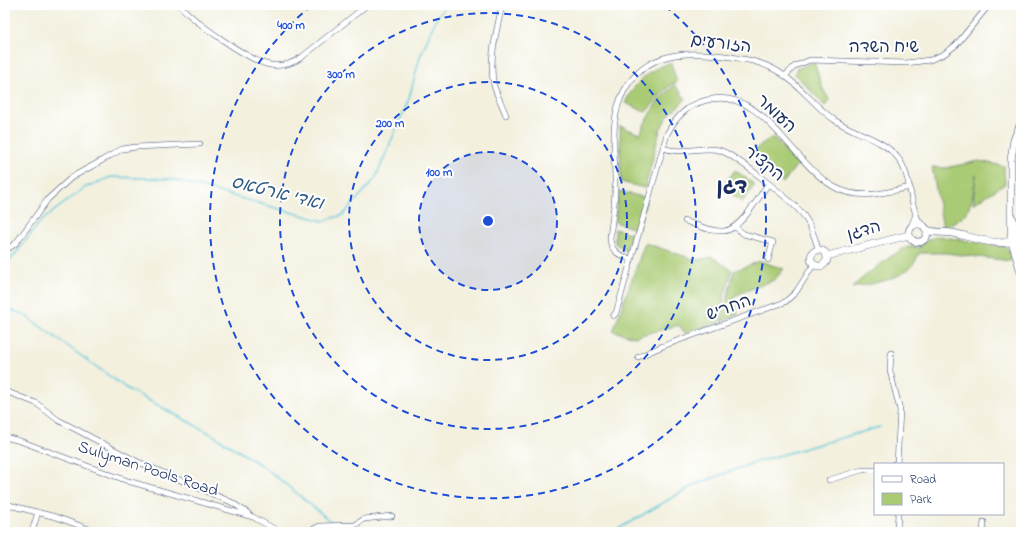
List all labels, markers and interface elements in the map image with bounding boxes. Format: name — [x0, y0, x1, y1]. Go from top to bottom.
text: 400 m — [276, 17, 305, 35]
street label: הזורעים — [689, 28, 753, 60]
street label: שיח השדה — [849, 35, 919, 60]
text: 300 m — [326, 66, 356, 84]
street label: העומר — [750, 89, 802, 139]
text: 200 m — [375, 115, 405, 133]
street label: הקציר — [738, 140, 790, 188]
text: 100 m — [426, 164, 453, 182]
water label: ואדי ארטאס — [228, 170, 327, 218]
district label: דגן — [716, 173, 748, 203]
centre of rings — [481, 214, 495, 228]
street label: הדגן — [844, 214, 884, 248]
street label: החריש — [703, 288, 755, 328]
street label: Sulyman Pools Road — [74, 434, 222, 505]
legend — [874, 463, 1004, 515]
text: Road — [910, 471, 936, 489]
text: Park — [910, 491, 932, 509]

